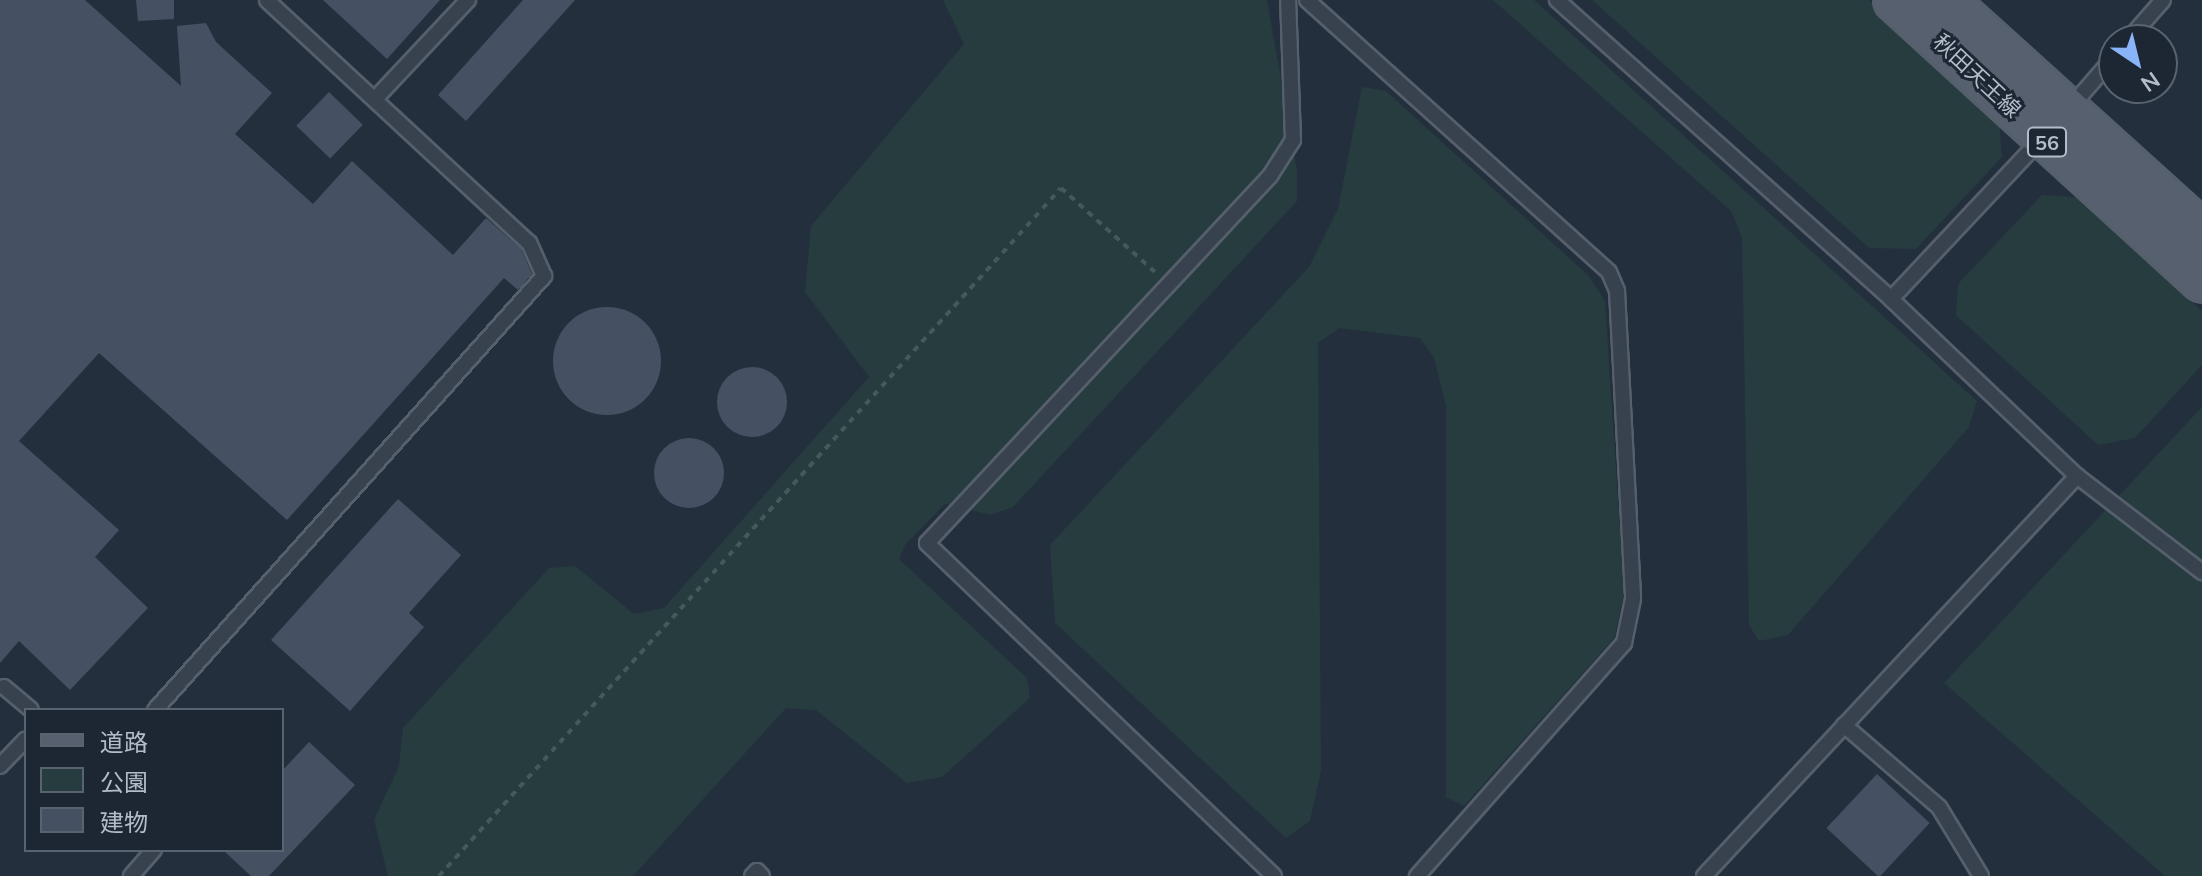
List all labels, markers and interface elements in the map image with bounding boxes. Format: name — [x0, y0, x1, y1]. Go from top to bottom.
north arrow — [2098, 24, 2178, 104]
street label: 秋田天王線 — [1928, 29, 2026, 123]
text: N — [2136, 66, 2165, 98]
road number: 56 — [2027, 126, 2067, 158]
legend — [24, 708, 284, 852]
text: 道路 — [100, 727, 148, 757]
text: 公園 — [100, 767, 148, 797]
text: 建物 — [100, 807, 148, 837]

